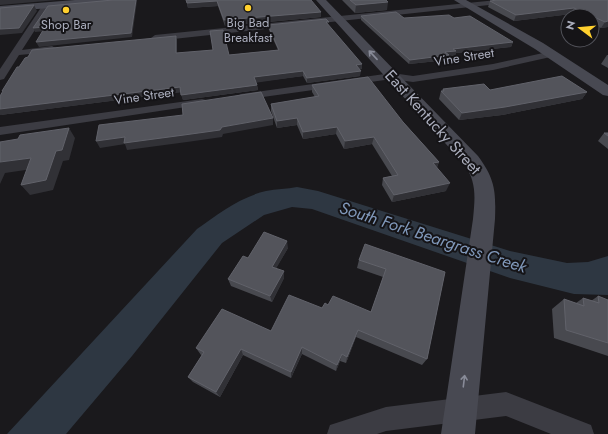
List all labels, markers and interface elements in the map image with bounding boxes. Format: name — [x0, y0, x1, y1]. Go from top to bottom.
marker: Big Bad Breakfast — [243, 3, 253, 13]
marker: Shop Bar — [61, 5, 71, 15]
north arrow — [560, 8, 600, 48]
place label: Big Bad Breakfast — [224, 13, 273, 47]
place label: Shop Bar — [41, 15, 92, 34]
text: N — [561, 19, 579, 32]
street label: Vine Street — [433, 43, 496, 71]
one-way arrow — [368, 50, 378, 60]
street label: East Kentucky Street — [380, 65, 486, 180]
street label: Vine Street — [113, 82, 176, 110]
water label: South Fork Beargrass Creek — [336, 195, 530, 279]
one-way arrow — [461, 375, 468, 388]

